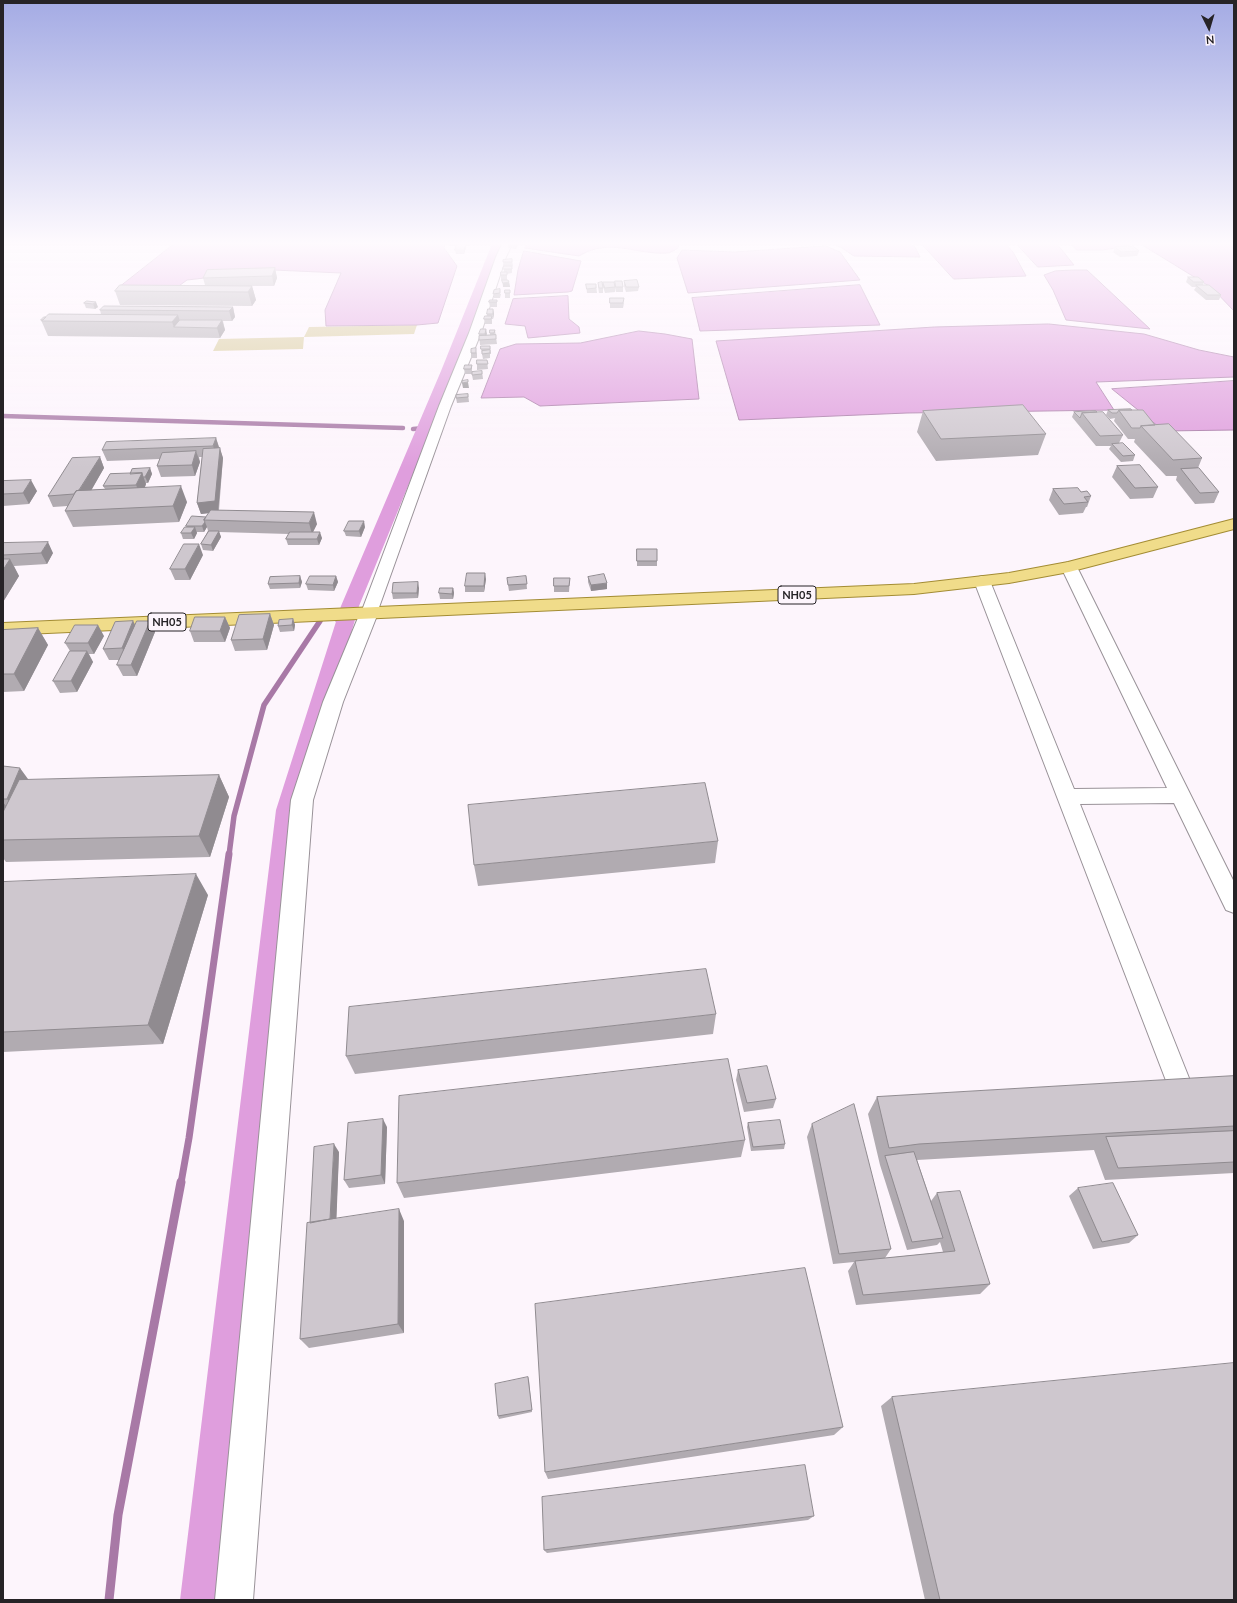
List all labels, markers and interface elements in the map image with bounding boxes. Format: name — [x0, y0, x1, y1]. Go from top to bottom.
north arrow — [1189, 8, 1229, 48]
text: N — [1205, 34, 1215, 47]
road number: NH05 — [778, 586, 816, 604]
road number: NH05 — [148, 613, 186, 631]

